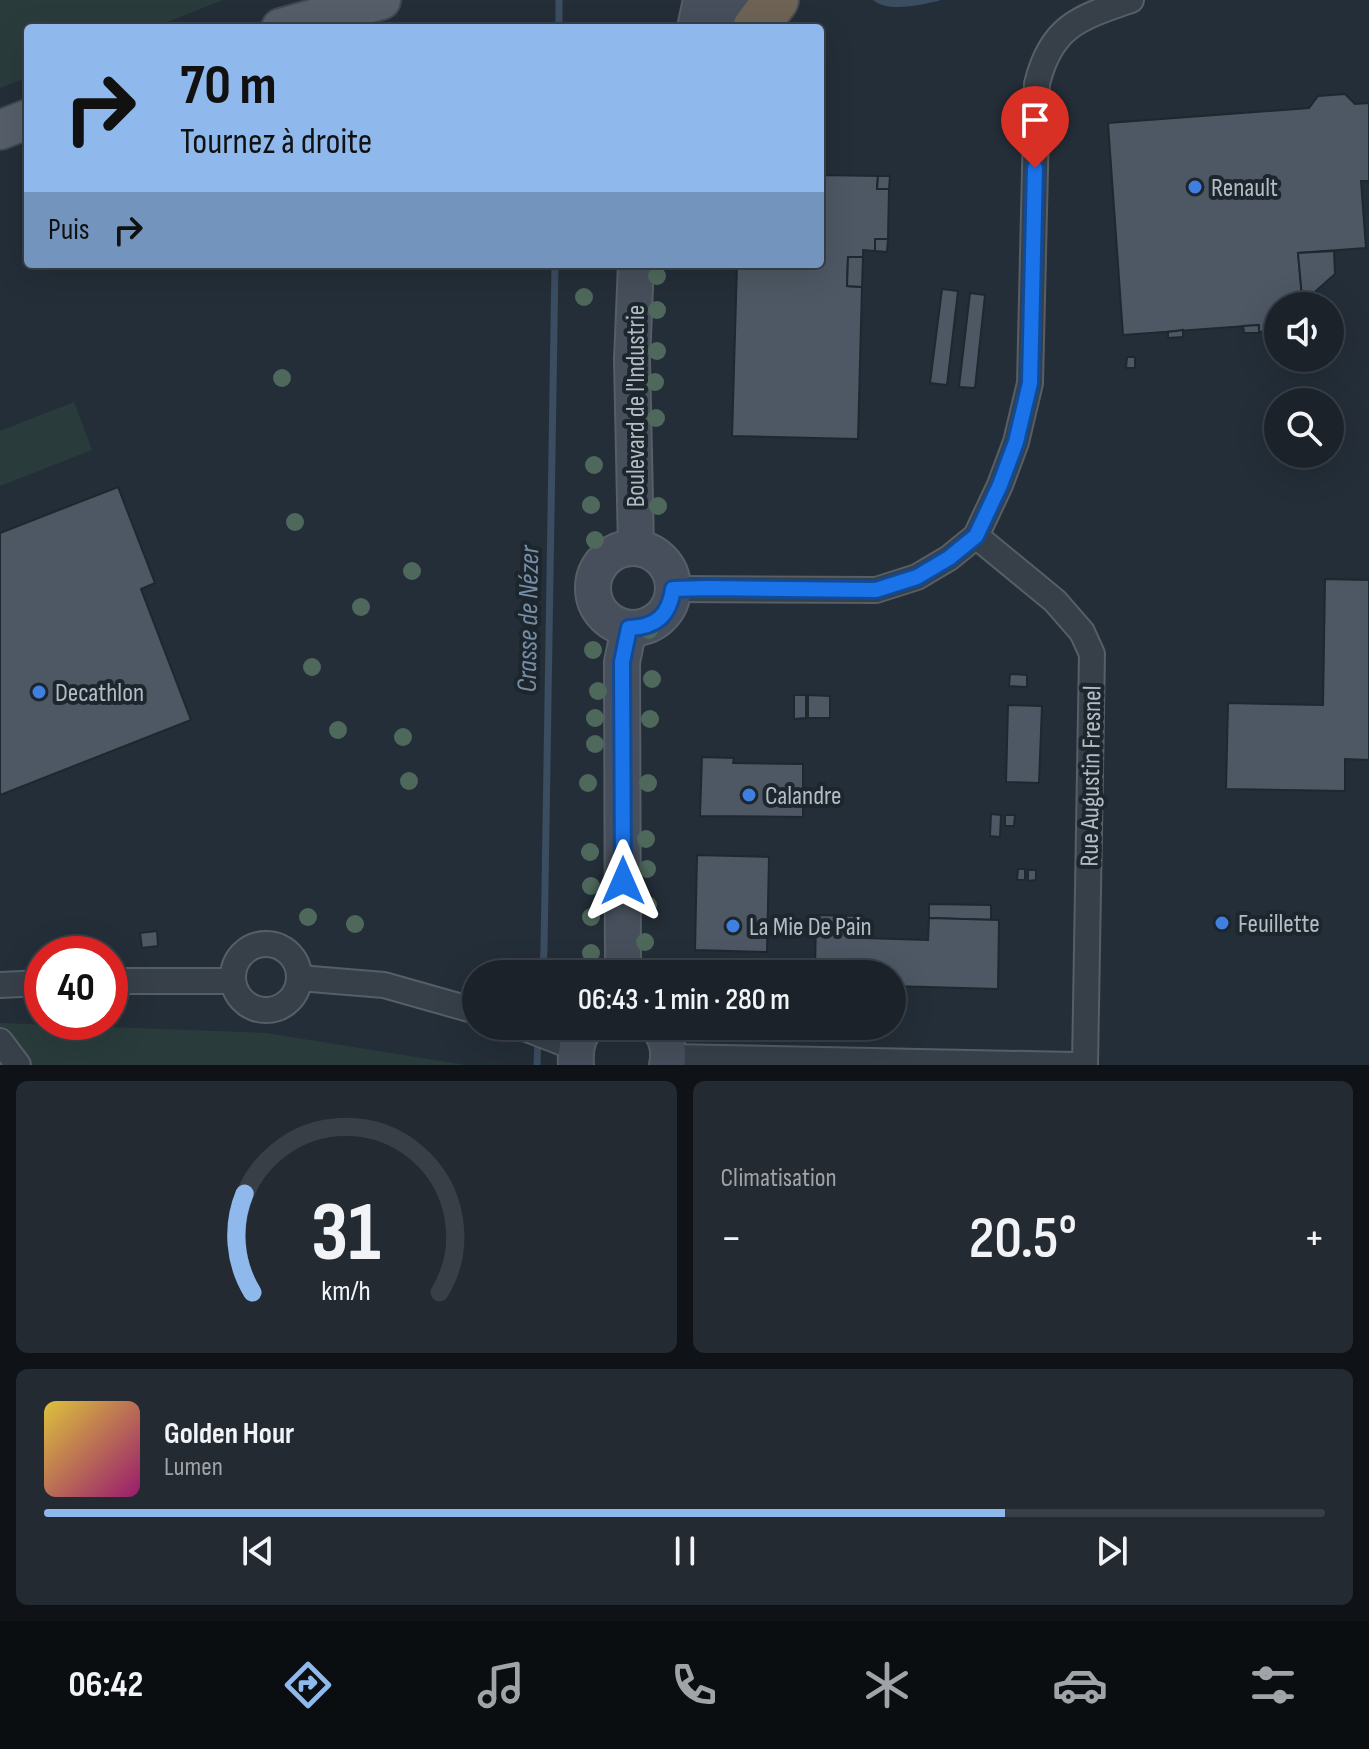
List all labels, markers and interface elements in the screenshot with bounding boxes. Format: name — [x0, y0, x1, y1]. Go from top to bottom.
text: 70 m — [180, 53, 277, 120]
icon: right — [48, 56, 152, 160]
pin — [1001, 86, 1069, 168]
icon: arrive — [1013, 98, 1057, 142]
text: Tournez à droite — [180, 121, 372, 164]
place label: Renault — [1211, 173, 1278, 204]
marker: Renault — [1186, 178, 1204, 196]
icon: right — [106, 208, 150, 252]
text: Puis — [48, 212, 90, 248]
map controls — [1264, 292, 1344, 468]
button: sound — [1264, 292, 1344, 372]
street label: Boulevard de l'Industrie — [621, 305, 652, 507]
button: search — [1264, 388, 1344, 468]
water label: Crasse de Nézer — [511, 544, 546, 693]
place label: Decathlon — [55, 678, 144, 709]
marker: Decathlon — [30, 683, 48, 701]
street label: Rue Augustin Fresnel — [1074, 685, 1109, 867]
place label: Calandre — [765, 781, 842, 812]
marker: Calandre — [740, 786, 758, 804]
position arrow — [581, 839, 665, 923]
place label: Feuillette — [1238, 909, 1320, 940]
place label: La Mie De Pain — [749, 912, 872, 943]
marker: Feuillette — [1213, 914, 1231, 932]
marker: La Mie De Pain — [724, 917, 742, 935]
speed limit sign: 40 — [24, 936, 128, 1040]
text: 06:43 · 1 min · 280 m — [578, 982, 790, 1018]
text: Climatisation — [721, 1163, 837, 1194]
text: 31 — [311, 1184, 381, 1284]
text: 20.5° — [969, 1203, 1077, 1275]
text: − — [721, 1212, 742, 1265]
text: + — [1303, 1212, 1325, 1265]
text: km/h — [322, 1274, 371, 1309]
text: Golden Hour — [164, 1416, 294, 1452]
text: Lumen — [164, 1452, 223, 1483]
icon: previous — [236, 1529, 280, 1573]
icon: pause — [663, 1529, 707, 1573]
icon: next — [1090, 1529, 1134, 1573]
icon: directions — [280, 1657, 336, 1713]
icon: music — [473, 1657, 529, 1713]
icon: phone — [666, 1657, 722, 1713]
icon: climate — [859, 1657, 915, 1713]
icon: car — [1052, 1657, 1108, 1713]
icon: filters — [1245, 1657, 1301, 1713]
text: 06:42 — [68, 1664, 143, 1707]

